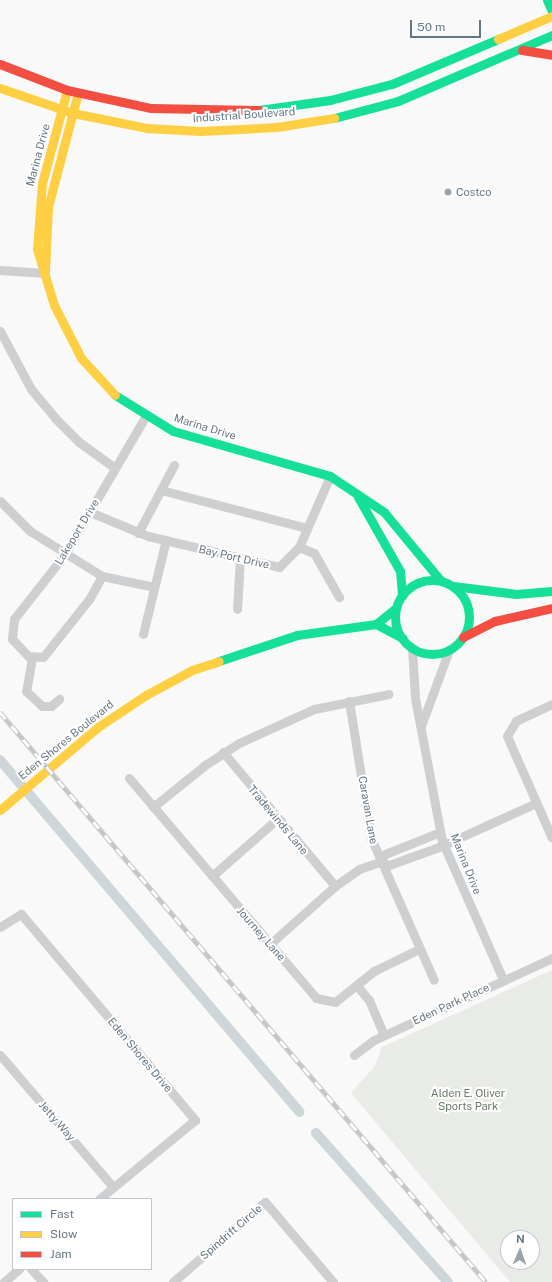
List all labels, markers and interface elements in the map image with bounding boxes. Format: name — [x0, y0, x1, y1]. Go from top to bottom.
scale bar — [412, 12, 483, 38]
text: 50 m — [417, 20, 445, 34]
street label: Industrial Boulevard — [192, 105, 296, 125]
street label: Marina Drive — [23, 122, 53, 188]
place label: Costco — [456, 185, 491, 199]
marker: Costco — [443, 187, 453, 197]
street label: Marina Drive — [172, 411, 238, 443]
street label: Lakeport Drive — [52, 497, 102, 567]
street label: Bay Port Drive — [197, 542, 271, 572]
street label: Eden Shores Boulevard — [16, 698, 116, 782]
street label: Caravan Lane — [356, 775, 380, 845]
street label: Tradewinds Lane — [245, 783, 311, 857]
street label: Marina Drive — [448, 832, 484, 896]
street label: Journey Lane — [234, 904, 288, 964]
street label: Eden Park Place — [410, 980, 492, 1028]
street label: Eden Shores Drive — [105, 1015, 175, 1095]
park label: Alden E. Oliver Sports Park — [431, 1087, 505, 1113]
street label: Jetty Way — [36, 1098, 78, 1144]
legend — [12, 1198, 152, 1270]
street label: Spindrift Circle — [197, 1202, 265, 1262]
text: Fast — [50, 1207, 74, 1221]
text: Slow — [50, 1227, 77, 1241]
north arrow — [500, 1230, 540, 1270]
text: N — [516, 1233, 525, 1245]
text: Jam — [50, 1247, 72, 1261]

